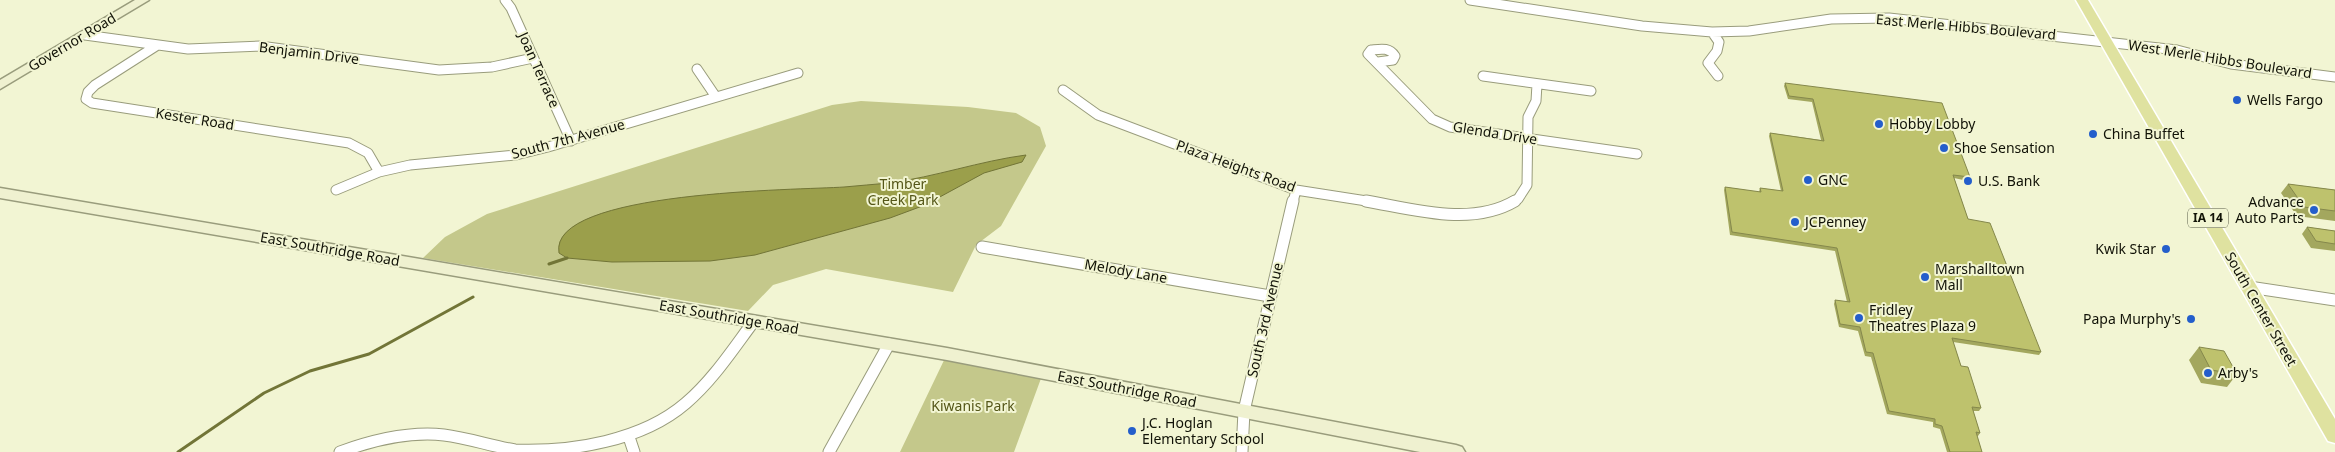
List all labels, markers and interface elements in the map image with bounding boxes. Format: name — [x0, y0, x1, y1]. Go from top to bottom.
street label: Governor Road — [24, 8, 119, 75]
street label: East Merle Hibbs Boulevard — [1875, 9, 2057, 44]
street label: Joan Terrace — [514, 27, 565, 111]
street label: West Merle Hibbs Boulevard — [2127, 35, 2313, 82]
street label: Benjamin Drive — [258, 37, 360, 68]
place label: Wells Fargo — [2247, 90, 2323, 109]
marker: Wells Fargo — [2231, 94, 2243, 106]
street label: Kester Road — [154, 103, 236, 134]
street label: South 7th Avenue — [509, 114, 627, 163]
place label: Hobby Lobby — [1889, 114, 1976, 133]
street label: Glenda Drive — [1452, 116, 1539, 149]
marker: Hobby Lobby — [1873, 118, 1885, 130]
place label: China Buffet — [2103, 124, 2185, 143]
marker: China Buffet — [2087, 128, 2099, 140]
street label: Plaza Heights Road — [1174, 135, 1299, 196]
place label: Shoe Sensation — [1954, 138, 2055, 157]
marker: Shoe Sensation — [1938, 142, 1950, 154]
place label: GNC — [1818, 170, 1848, 189]
place label: U.S. Bank — [1978, 171, 2040, 190]
park label: Timber Creek Park — [868, 174, 939, 209]
marker: GNC — [1802, 174, 1814, 186]
marker: U.S. Bank — [1962, 175, 1974, 187]
place label: Advance Auto Parts — [2235, 192, 2304, 227]
marker: Advance Auto Parts — [2308, 204, 2320, 216]
road number: IA 14 — [2188, 208, 2228, 228]
place label: JCPenney — [1803, 212, 1867, 231]
marker: JCPenney — [1789, 216, 1801, 228]
street label: East Southridge Road — [259, 227, 401, 270]
place label: Kwik Star — [2095, 239, 2156, 258]
marker: Kwik Star — [2160, 243, 2172, 255]
street label: South Center Street — [2221, 248, 2302, 369]
street label: Melody Lane — [1083, 254, 1169, 287]
place label: Marshalltown Mall — [1935, 259, 2025, 294]
street label: South 3rd Avenue — [1242, 261, 1287, 379]
marker: Marshalltown Mall — [1919, 271, 1931, 283]
street label: East Southridge Road — [658, 295, 800, 338]
place label: Fridley Theatres Plaza 9 — [1869, 300, 1976, 335]
place label: Papa Murphy's — [2083, 309, 2181, 328]
marker: Fridley Theatres Plaza 9 — [1853, 312, 1865, 324]
marker: Papa Murphy's — [2185, 313, 2197, 325]
place label: Arby's — [2218, 363, 2258, 382]
street label: East Southridge Road — [1056, 366, 1198, 411]
marker: Arby's — [2202, 367, 2214, 379]
park label: Kiwanis Park — [931, 396, 1015, 415]
place label: J.C. Hoglan Elementary School — [1140, 413, 1264, 448]
marker: J.C. Hoglan Elementary School — [1126, 425, 1138, 437]

